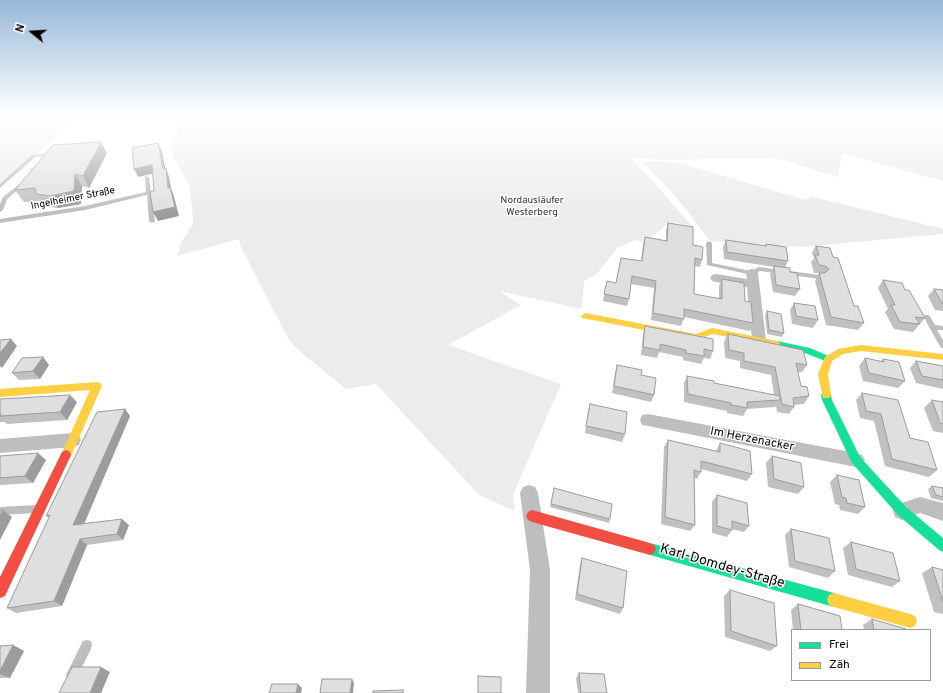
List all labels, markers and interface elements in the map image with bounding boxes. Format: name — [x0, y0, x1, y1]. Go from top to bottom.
north arrow — [12, 12, 52, 52]
text: N — [13, 22, 28, 34]
street label: Ingelheimer Straße — [30, 185, 116, 213]
park label: Nordausläufer Westerberg — [500, 195, 564, 218]
street label: Im Herzenacker — [709, 425, 795, 455]
street label: Karl-Domdey-Straße — [658, 541, 786, 593]
legend — [791, 629, 931, 681]
text: Frei — [829, 637, 849, 653]
text: Zäh — [829, 657, 850, 673]

